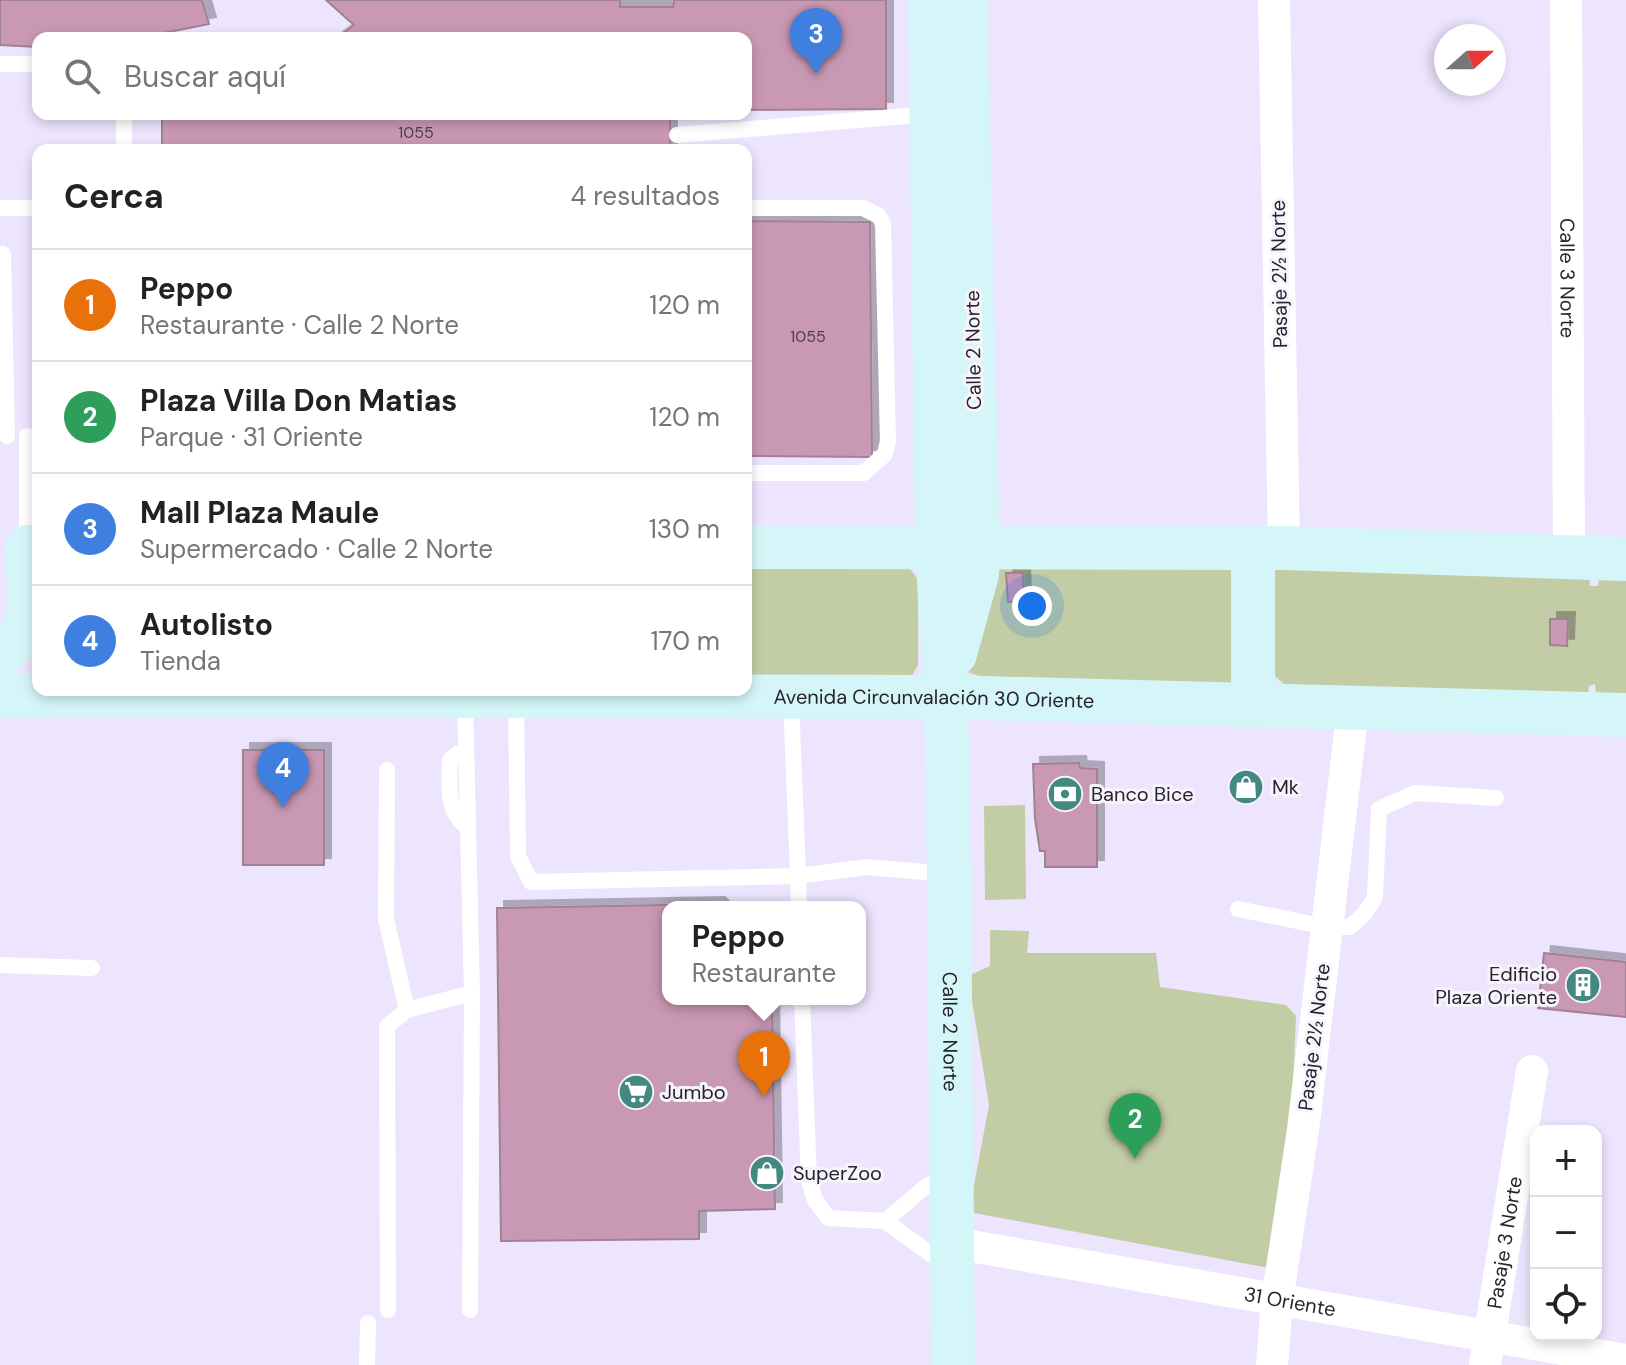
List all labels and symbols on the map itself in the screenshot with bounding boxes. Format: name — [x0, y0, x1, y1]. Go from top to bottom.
pin: 3 — [790, 8, 842, 74]
north arrow — [1434, 24, 1506, 96]
house number: 1055 — [398, 122, 434, 143]
street label: Pasaje 2½ Norte — [1265, 200, 1293, 348]
street label: Calle 3 Norte — [1554, 218, 1581, 338]
street label: Calle 2 Norte — [959, 290, 987, 410]
house number: 1055 — [790, 326, 826, 347]
your location — [1012, 586, 1052, 626]
street label: Avenida Circunvalación 30 Oriente — [774, 684, 1095, 714]
pin: 4 — [257, 742, 309, 808]
shop icon: Mk — [1227, 768, 1265, 806]
place label: Mk — [1272, 774, 1299, 800]
bank icon: Banco Bice — [1046, 775, 1084, 813]
place label: Banco Bice — [1091, 781, 1194, 807]
place label: Edificio Plaza Oriente — [1435, 961, 1557, 1010]
street label: Pasaje 2½ Norte — [1292, 962, 1336, 1112]
building icon: Edificio Plaza Oriente — [1564, 966, 1602, 1004]
street label: Calle 2 Norte — [937, 972, 964, 1092]
pin: 1 — [738, 1031, 790, 1097]
supermarket icon: Jumbo — [617, 1073, 655, 1111]
place label: Jumbo — [662, 1079, 726, 1105]
pin: 2 — [1109, 1093, 1161, 1159]
shop icon: SuperZoo — [748, 1154, 786, 1192]
place label: SuperZoo — [793, 1160, 882, 1186]
street label: Pasaje 3 Norte — [1481, 1174, 1528, 1311]
street label: 31 Oriente — [1242, 1281, 1338, 1322]

